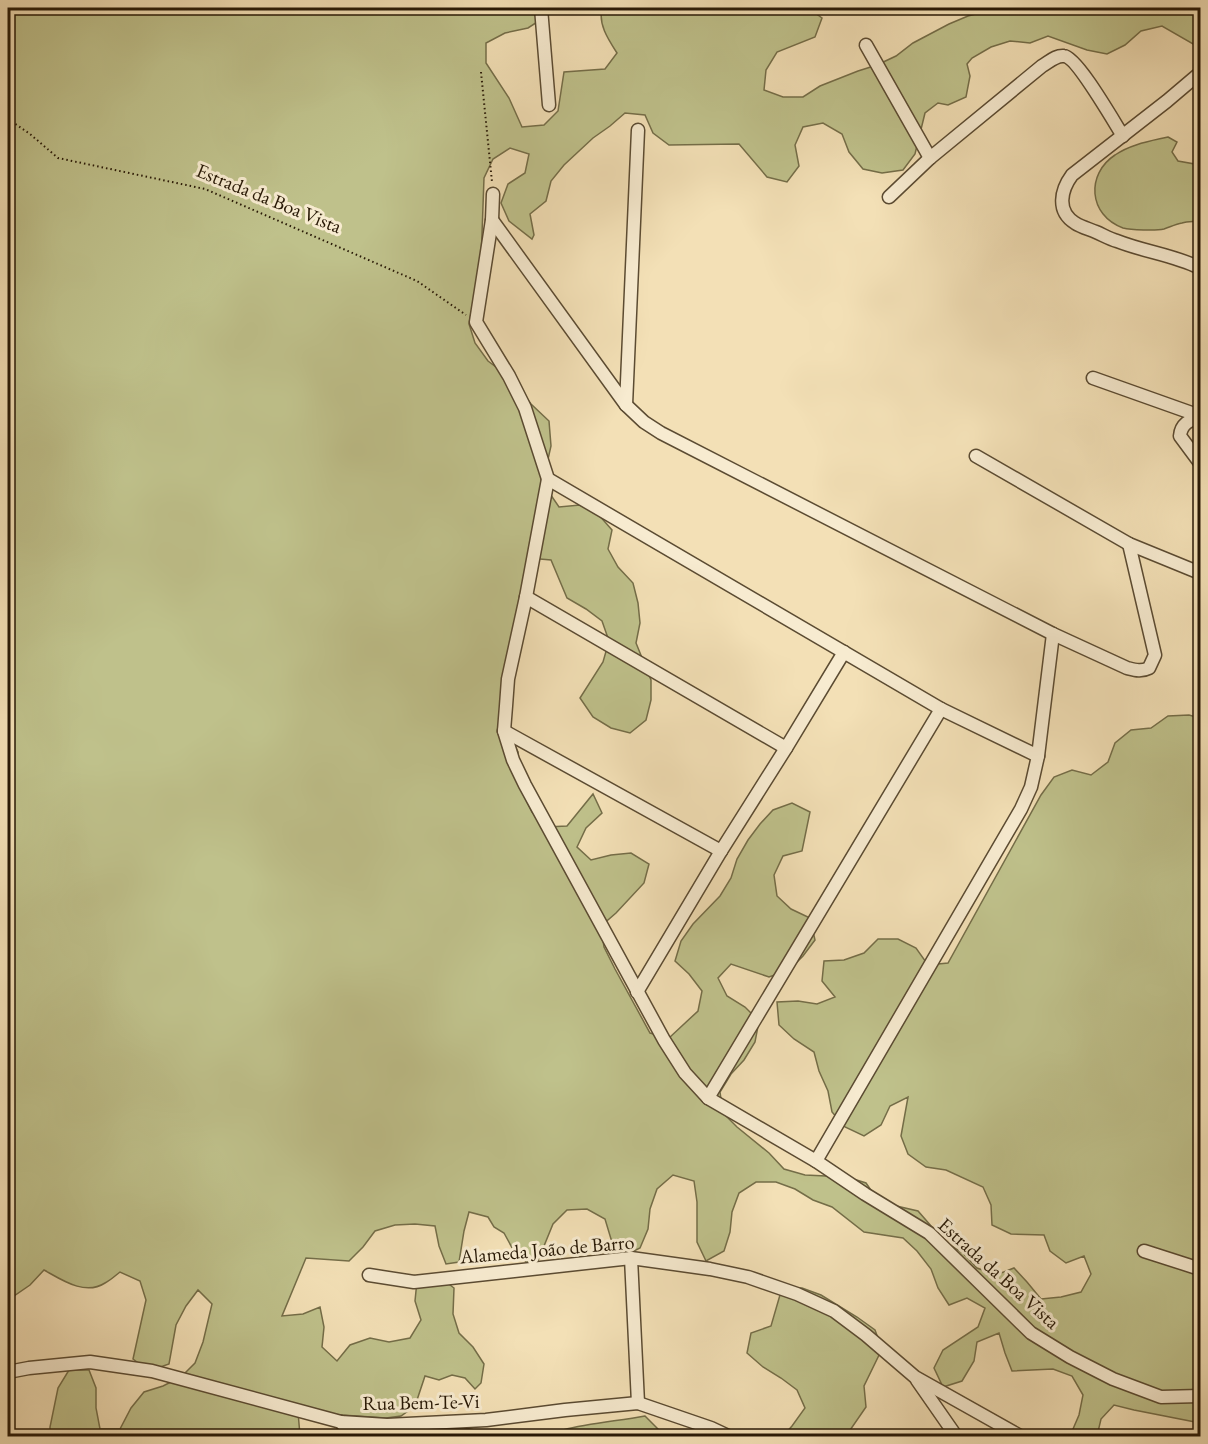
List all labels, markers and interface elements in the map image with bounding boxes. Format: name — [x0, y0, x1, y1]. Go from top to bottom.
street label: Estrada da Boa Vista — [192, 157, 346, 239]
street label: Estrada da Boa Vista — [933, 1212, 1065, 1334]
street label: Alameda João de Barro — [458, 1228, 635, 1270]
street label: Rua Bem-Te-Vi — [362, 1388, 480, 1416]

